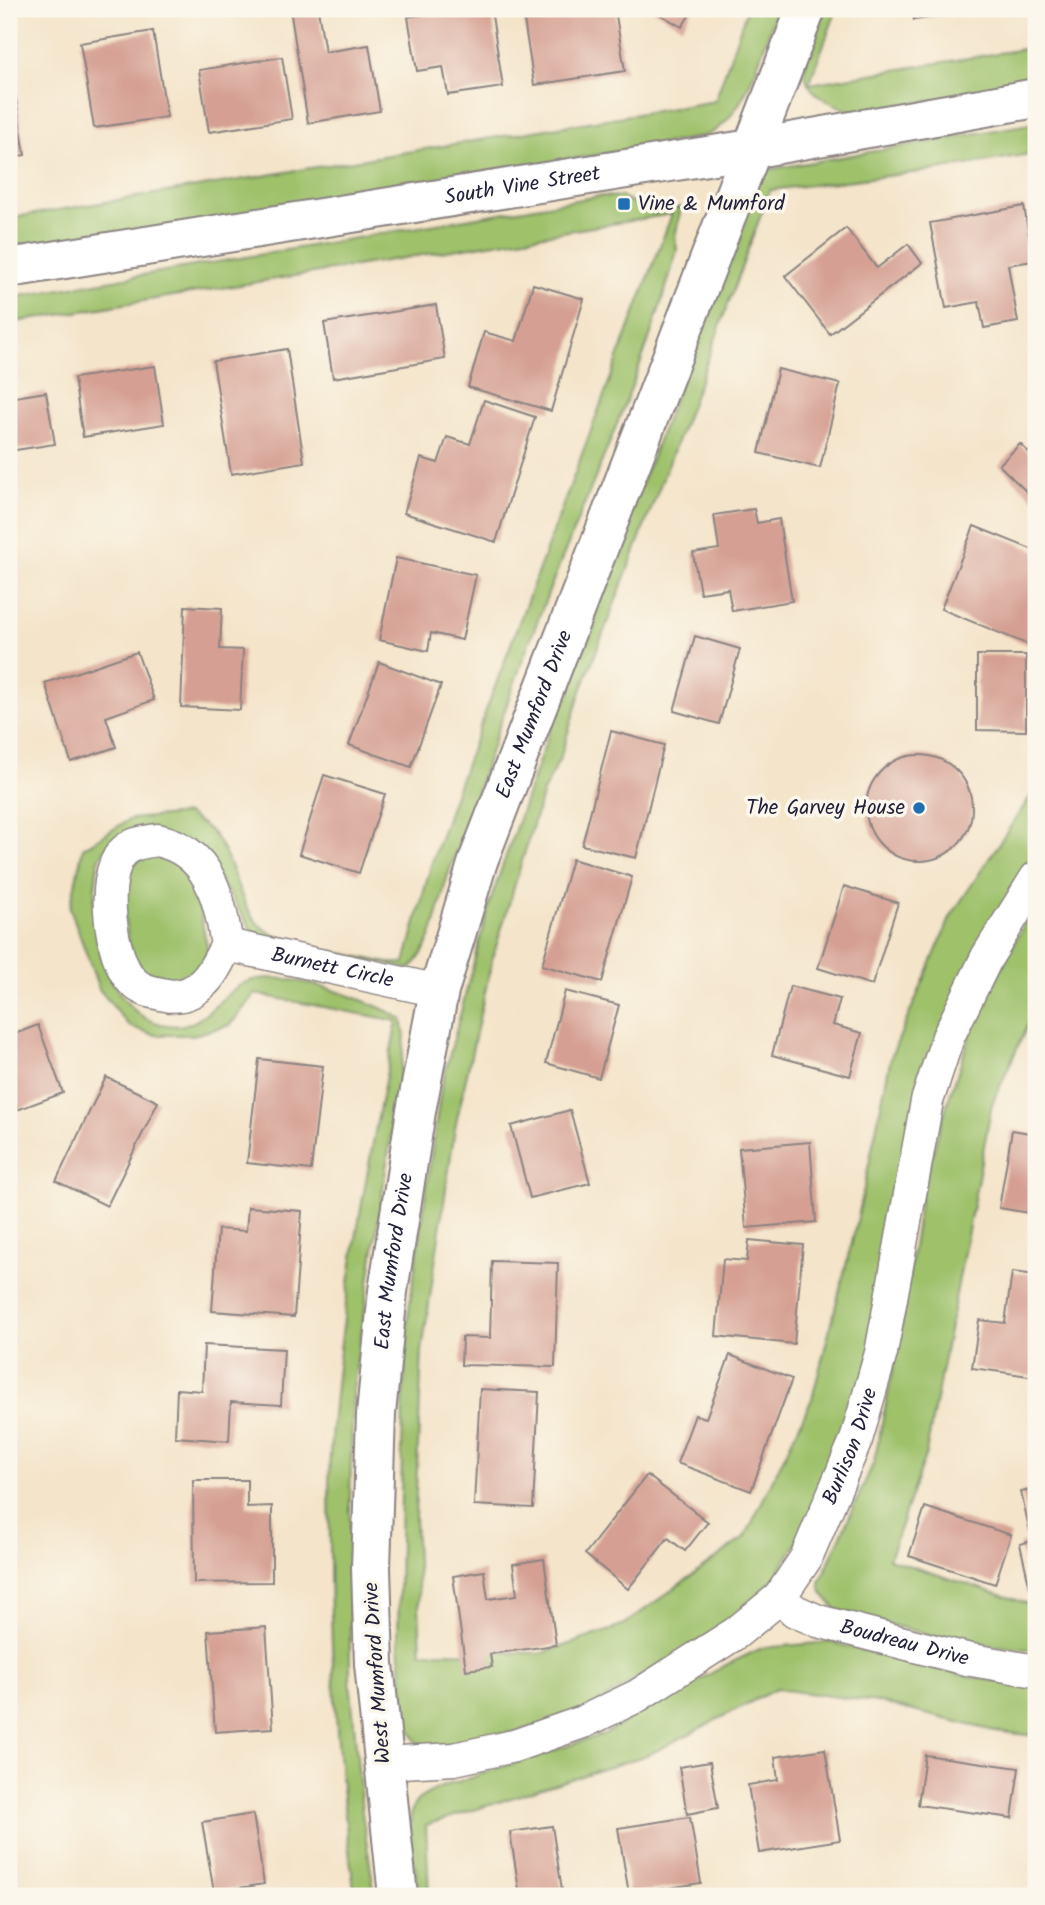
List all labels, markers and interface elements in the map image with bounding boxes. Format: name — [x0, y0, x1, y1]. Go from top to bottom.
street label: South Vine Street — [442, 157, 603, 214]
place label: Vine & Mumford — [638, 188, 785, 221]
marker: Vine & Mumford — [616, 196, 632, 212]
street label: East Mumford Drive — [487, 625, 582, 804]
place label: The Garvey House — [746, 792, 906, 825]
marker: The Garvey House — [911, 800, 927, 816]
street label: Burnett Circle — [268, 939, 397, 997]
street label: East Mumford Drive — [366, 1170, 423, 1351]
street label: Burlison Drive — [814, 1383, 887, 1510]
street label: West Mumford Drive — [355, 1581, 401, 1765]
street label: Boudreau Drive — [836, 1611, 973, 1676]

